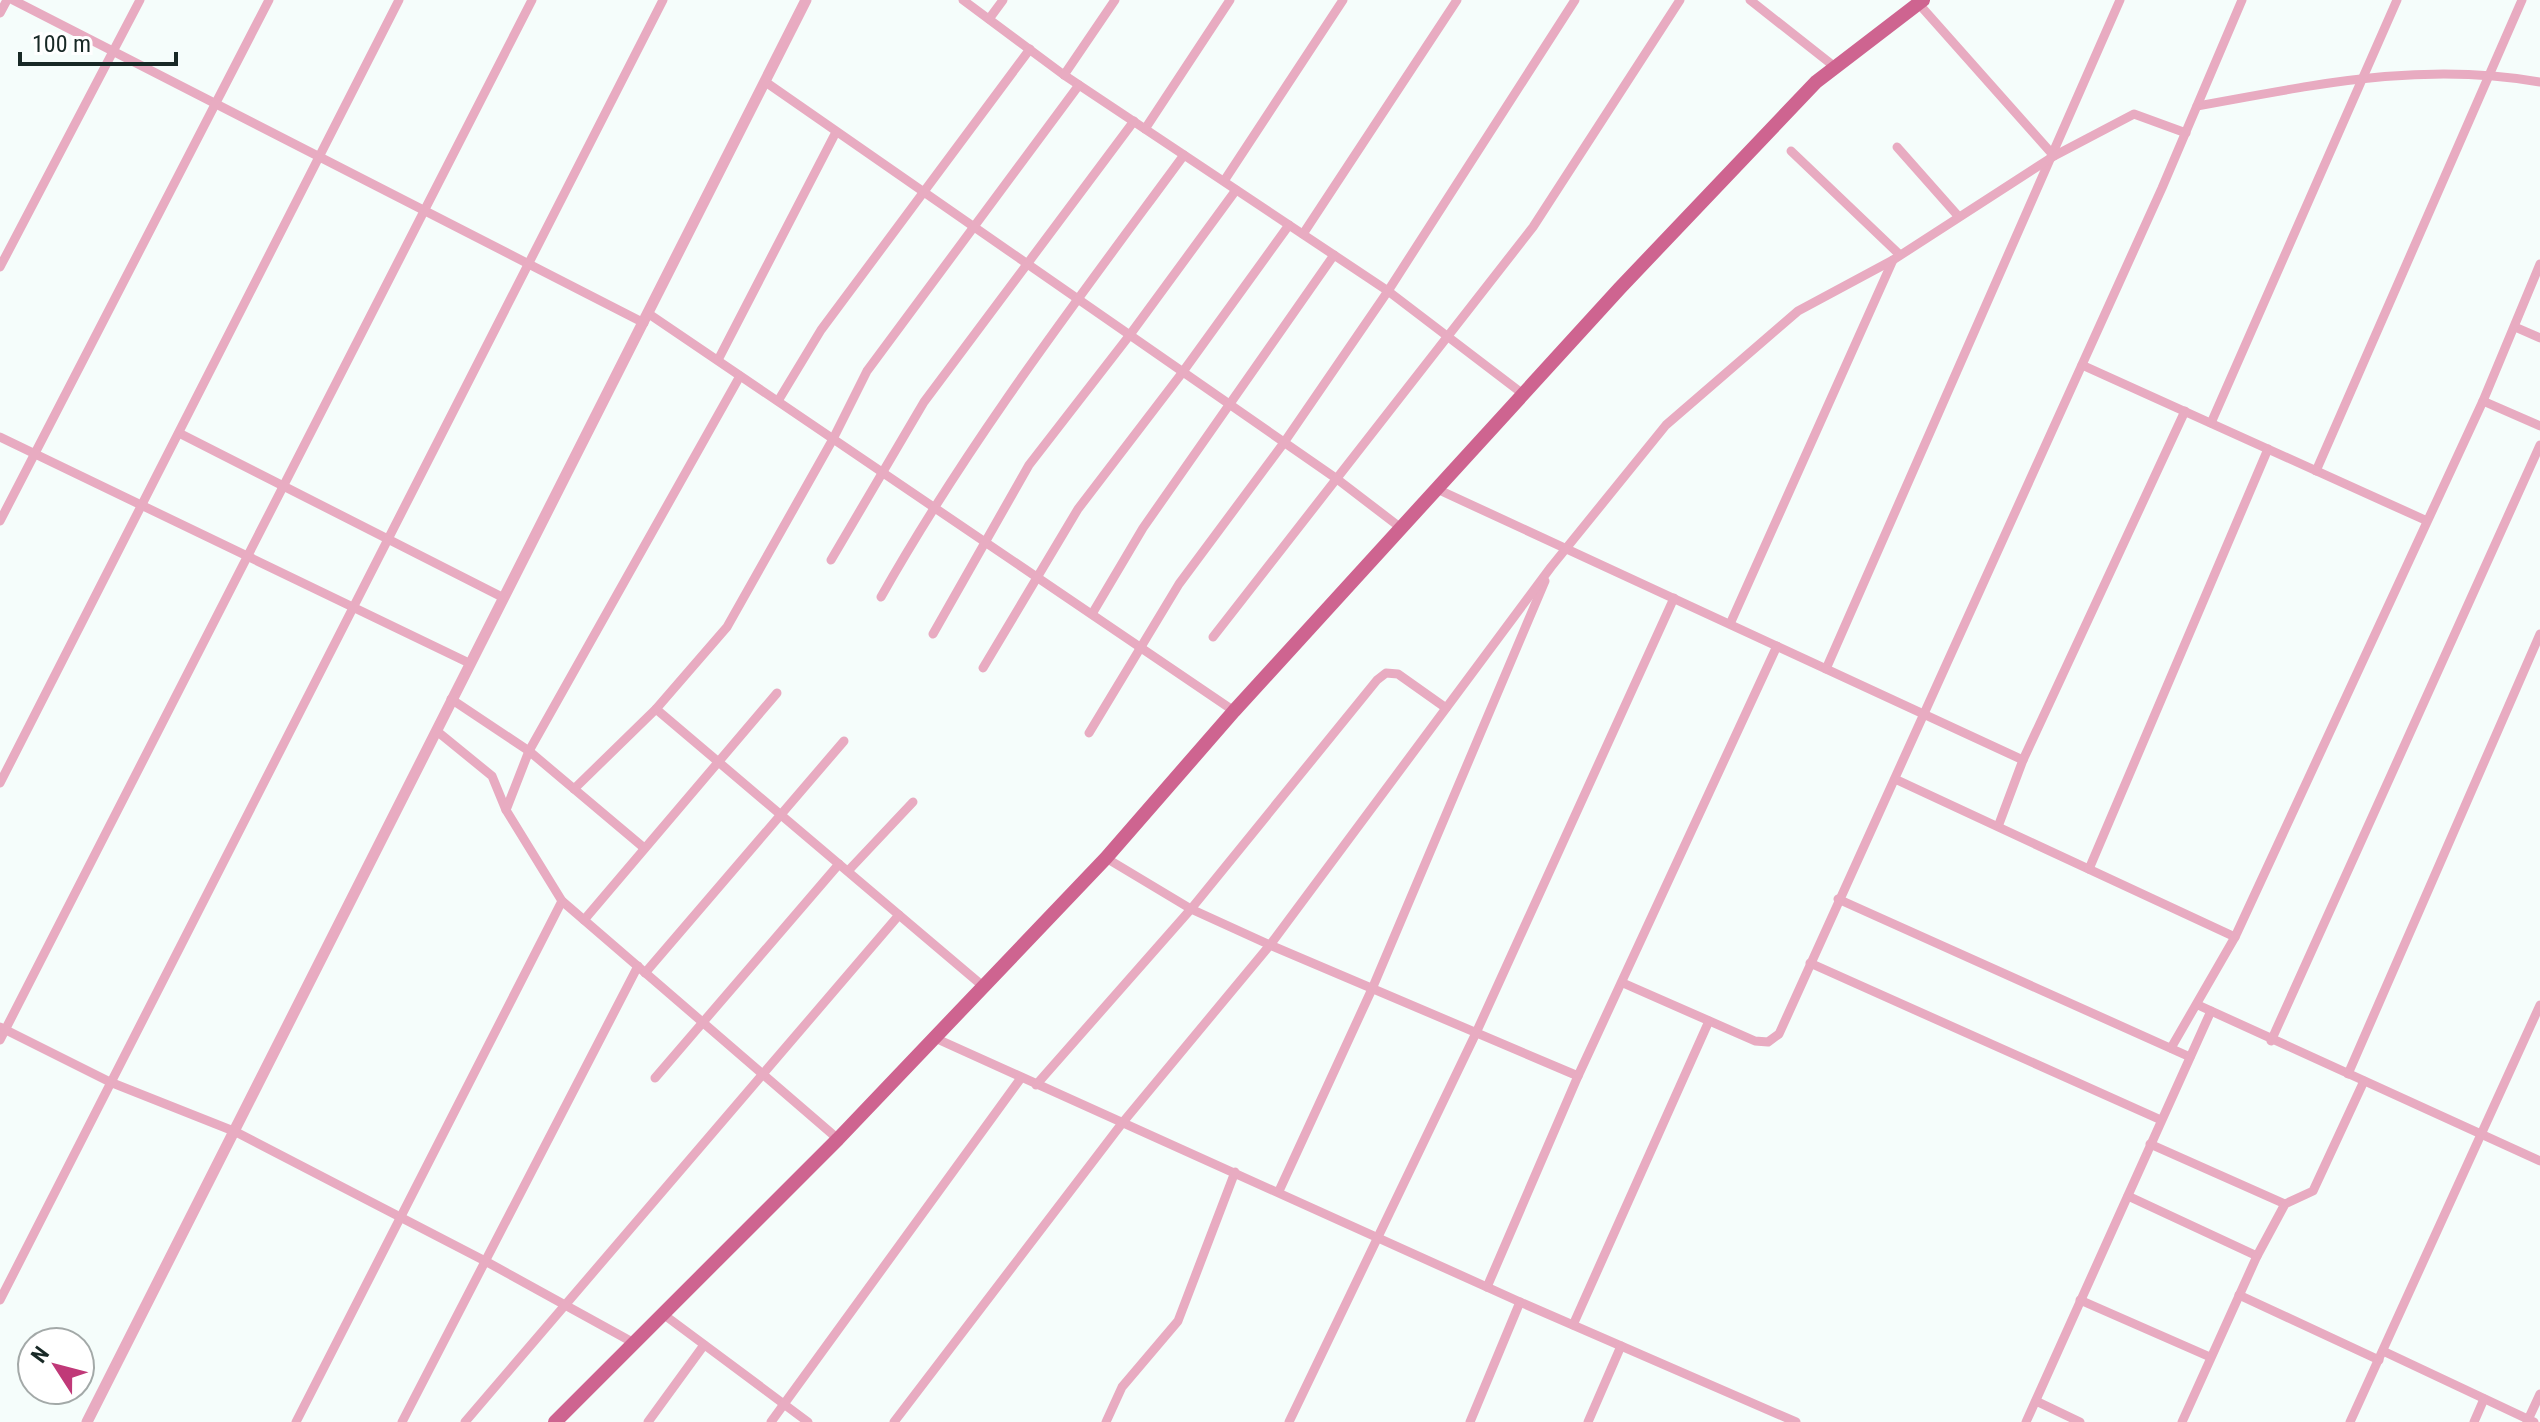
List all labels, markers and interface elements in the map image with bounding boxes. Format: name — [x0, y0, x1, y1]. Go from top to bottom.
scale bar — [20, 16, 176, 66]
text: 100 m — [32, 30, 91, 58]
north arrow — [16, 1326, 96, 1406]
text: N — [26, 1342, 54, 1367]

